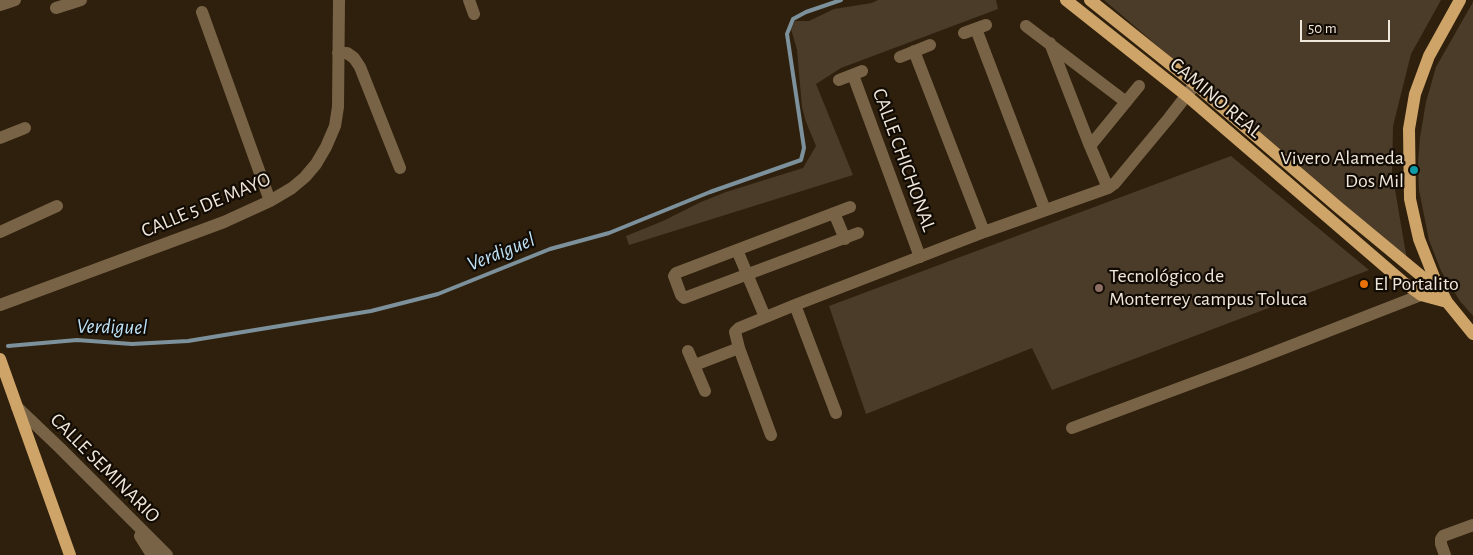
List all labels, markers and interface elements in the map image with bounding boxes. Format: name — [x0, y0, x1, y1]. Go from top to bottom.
scale bar — [1303, 10, 1393, 42]
text: 50 m — [1308, 21, 1337, 36]
street label: CAMINO REAL — [1165, 52, 1267, 144]
street label: CALLE CHICHONAL — [867, 85, 941, 235]
place label: Vivero Alameda Dos Mil — [1281, 146, 1404, 193]
marker: Vivero Alameda Dos Mil — [1408, 164, 1420, 176]
street label: CALLE 5 DE MAYO — [138, 167, 274, 243]
water label: Verdiguel — [463, 227, 539, 277]
place label: Tecnológico de Monterrey campus Toluca — [1109, 264, 1307, 311]
place label: El Portalito — [1374, 272, 1459, 296]
marker: El Portalito — [1358, 278, 1370, 290]
marker: Tecnológico de Monterrey campus Toluca — [1093, 282, 1105, 294]
water label: Verdiguel — [76, 314, 148, 340]
street label: CALLE SEMINARIO — [45, 408, 165, 528]

